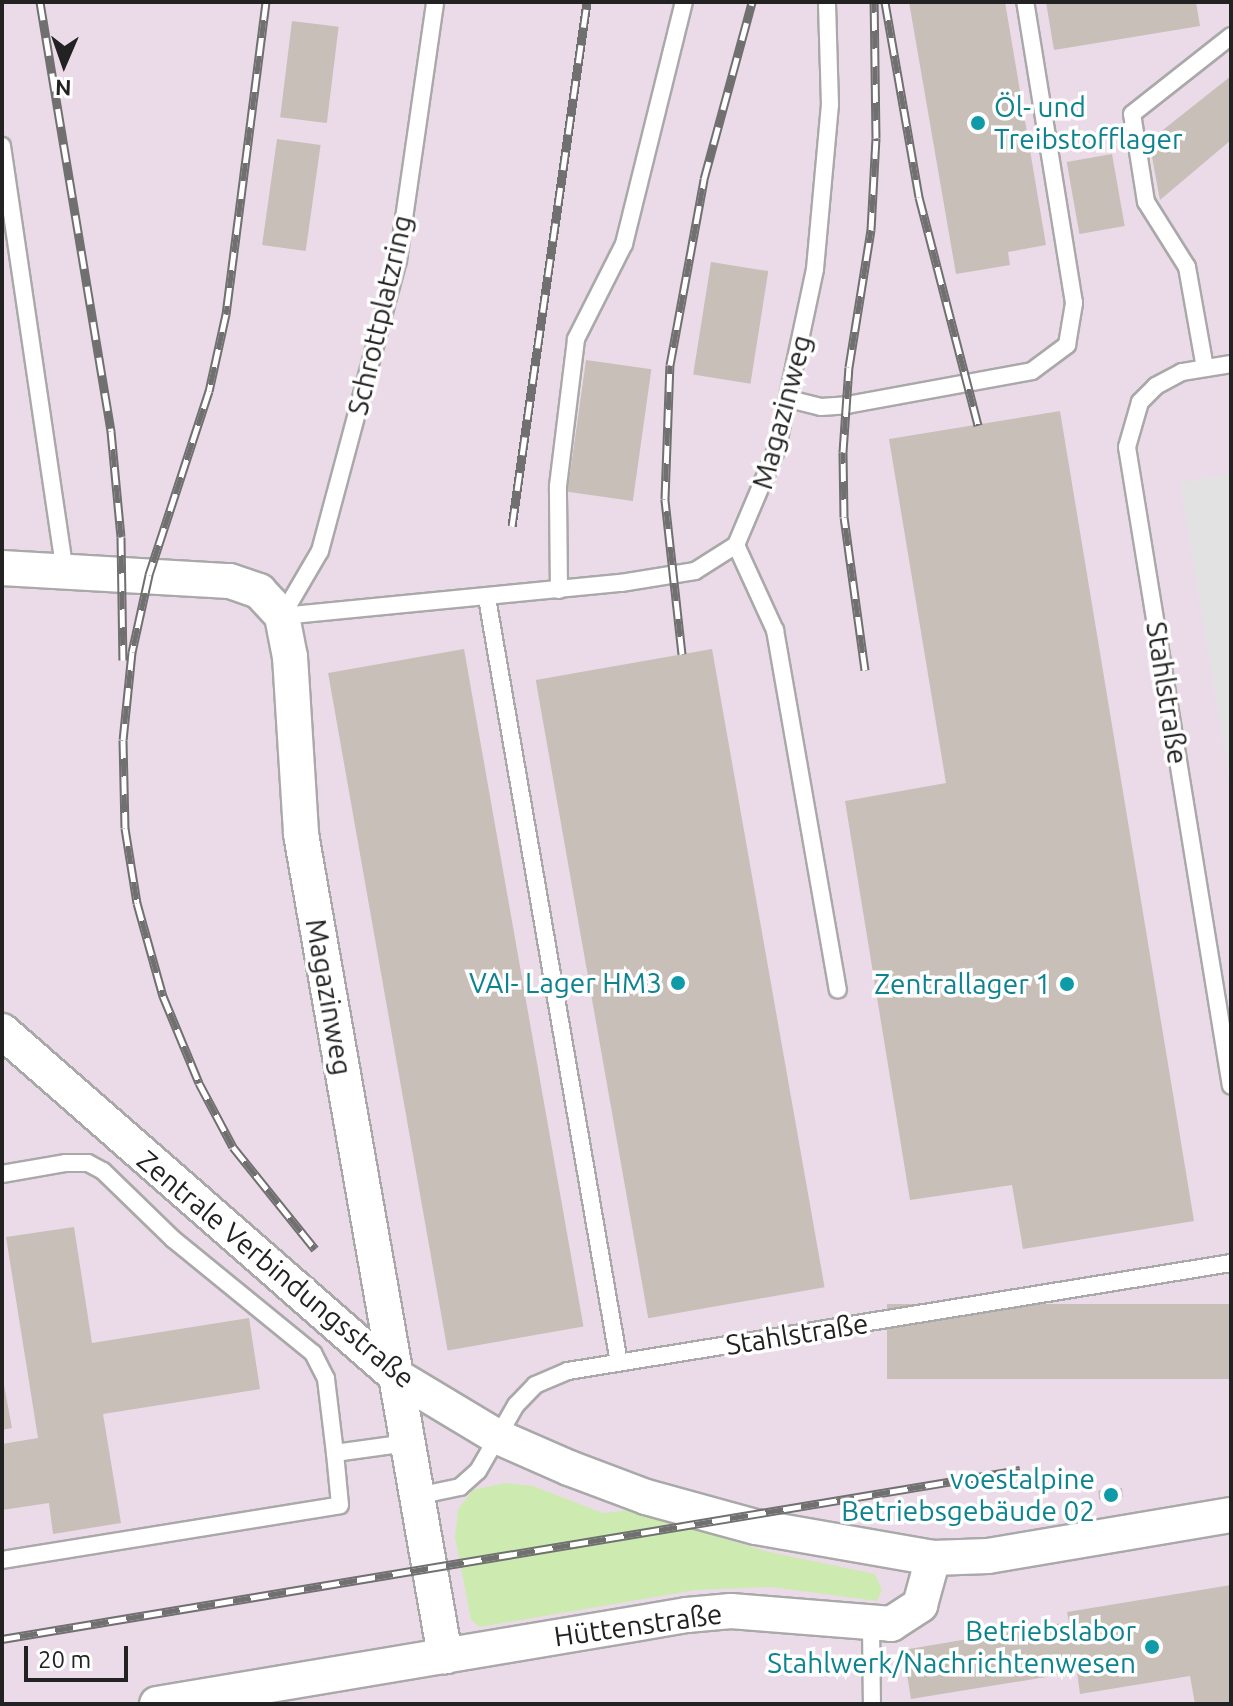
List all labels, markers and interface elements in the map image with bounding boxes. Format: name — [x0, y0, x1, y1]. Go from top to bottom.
north arrow — [24, 24, 104, 104]
text: N — [55, 76, 72, 101]
place label: Öl- und Treibstofflager — [994, 90, 1183, 156]
marker: Öl- und Treibstofflager — [969, 114, 987, 132]
street label: Schrottplatzring — [341, 212, 419, 418]
street label: Magazinweg — [745, 331, 819, 493]
street label: Stahlstraße — [1139, 619, 1195, 767]
street label: Magazinweg — [299, 916, 359, 1078]
place label: VAI- Lager HM3 — [469, 966, 662, 1000]
place label: Zentrallager 1 — [874, 967, 1051, 1001]
marker: VAI- Lager HM3 — [669, 974, 687, 992]
marker: Zentrallager 1 — [1058, 975, 1076, 993]
street label: Zentrale Verbindungsstraße — [131, 1143, 421, 1395]
street label: Stahlstraße — [723, 1306, 871, 1362]
place label: voestalpine Betriebsgebäude 02 — [841, 1462, 1095, 1528]
marker: voestalpine Betriebsgebäude 02 — [1102, 1486, 1120, 1504]
street label: Hüttenstraße — [552, 1597, 724, 1653]
place label: Betriebslabor Stahlwerk/Nachrichtenwesen — [767, 1614, 1136, 1680]
scale bar — [28, 1630, 132, 1680]
marker: Betriebslabor Stahlwerk/Nachrichtenwesen — [1143, 1638, 1161, 1656]
text: 20 m — [38, 1646, 91, 1673]

